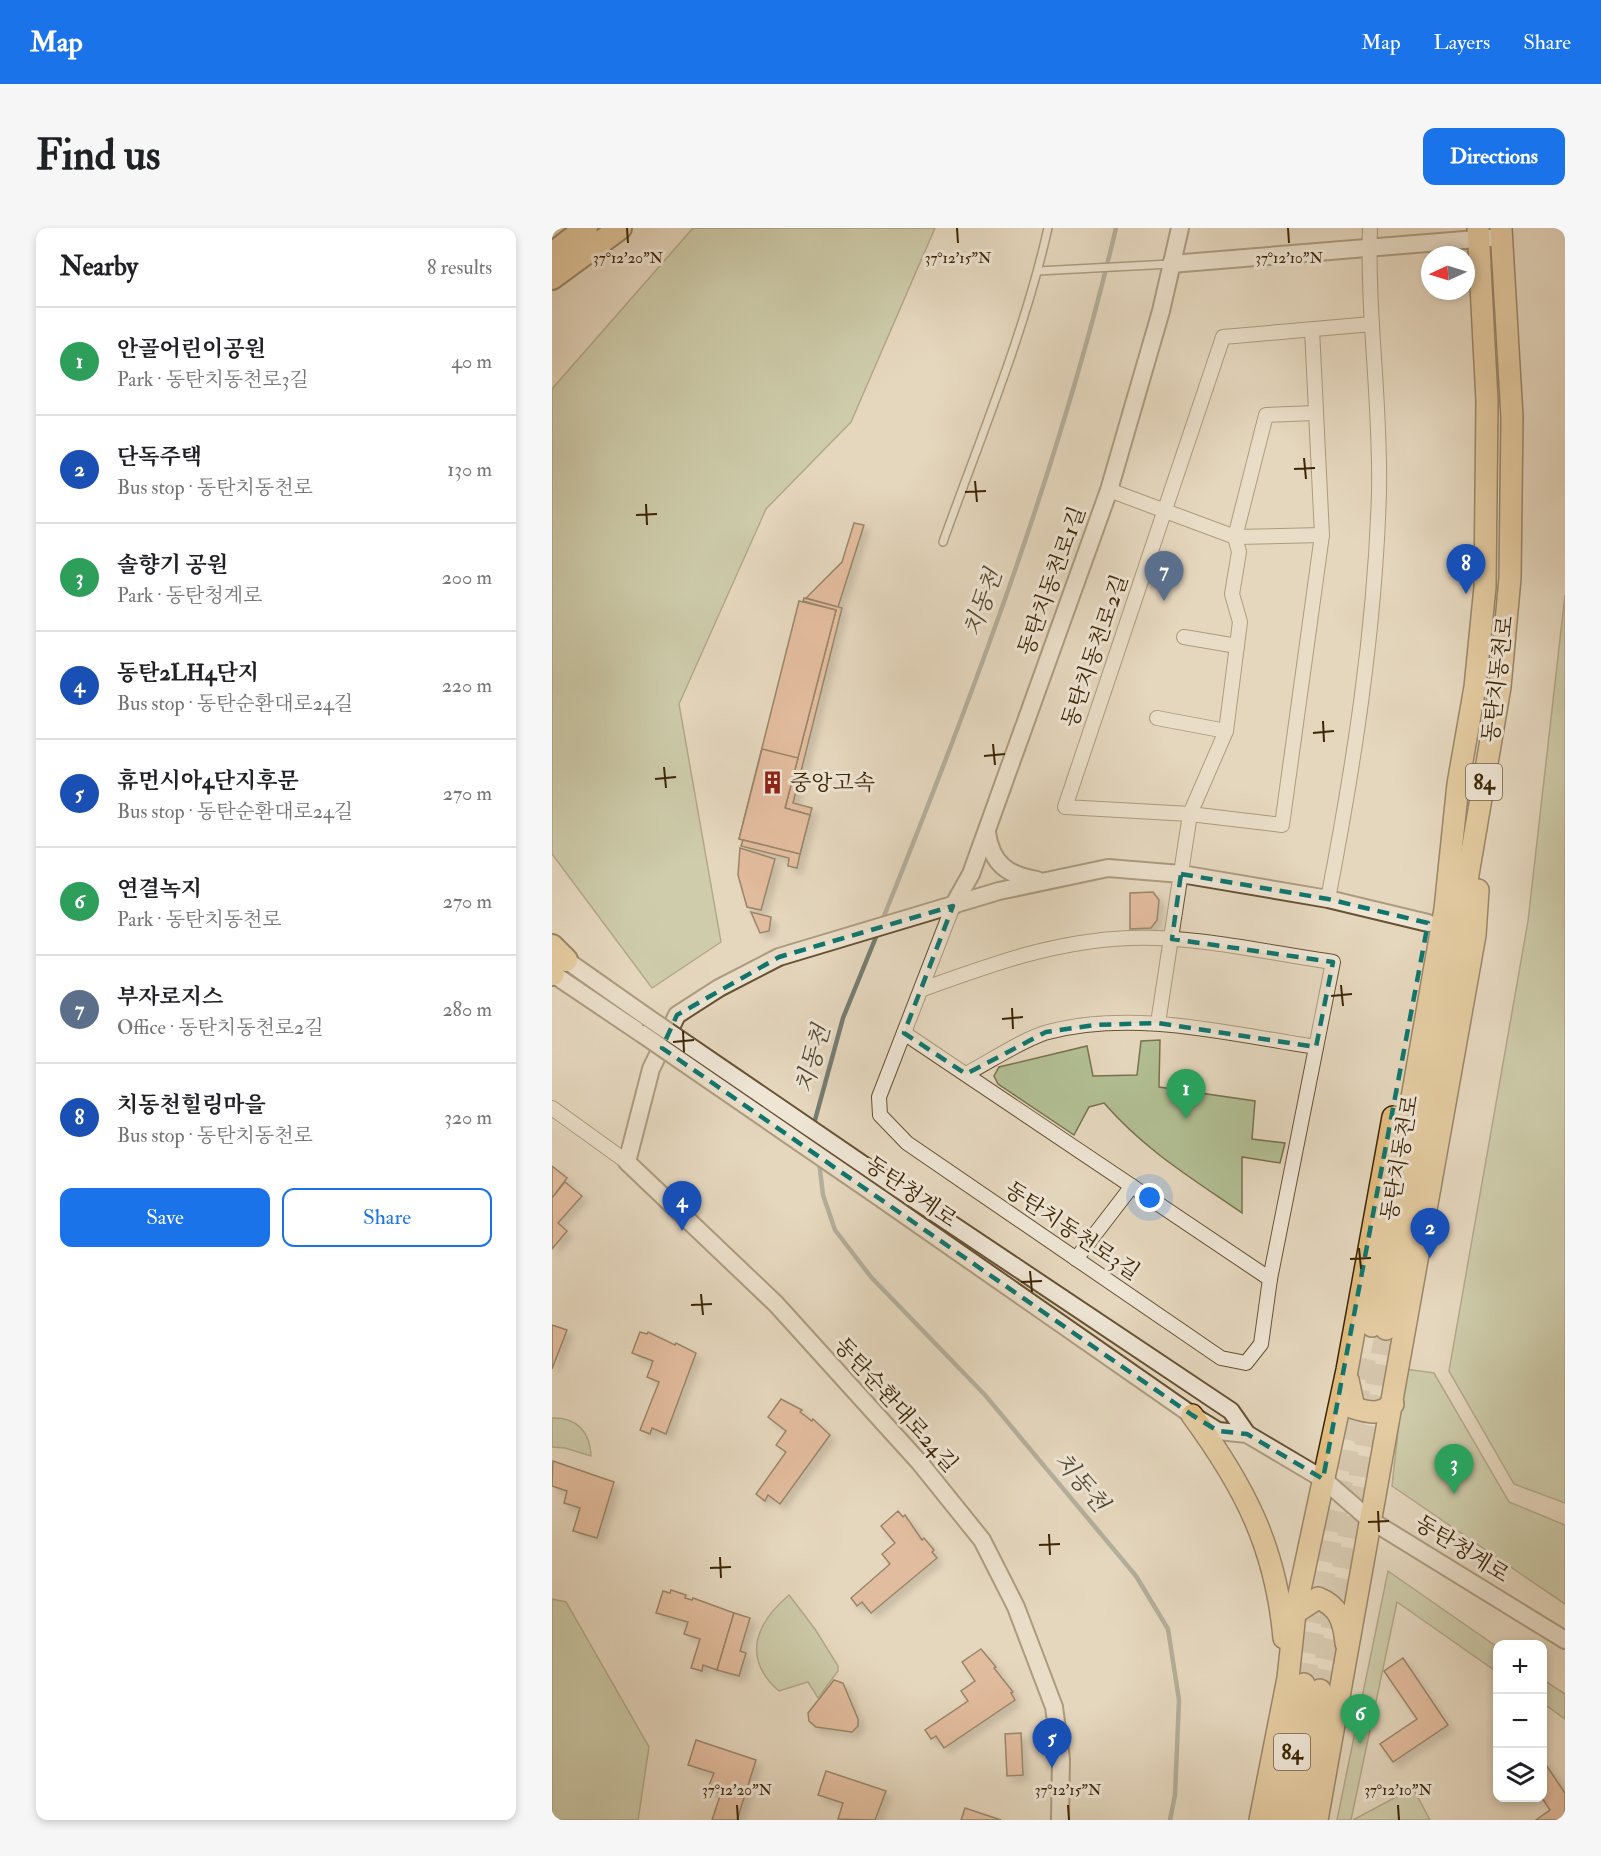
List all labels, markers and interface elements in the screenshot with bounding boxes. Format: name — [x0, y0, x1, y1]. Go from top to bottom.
text: Map — [30, 25, 83, 60]
text: Map — [1361, 29, 1401, 56]
text: Layers — [1434, 29, 1490, 56]
text: Share — [1523, 29, 1571, 56]
button: Directions — [1423, 128, 1565, 185]
text: Find us — [36, 130, 160, 182]
north arrow — [1421, 246, 1475, 300]
text: 37°12'20"N — [593, 249, 664, 268]
text: 37°12'15"N — [925, 249, 992, 268]
text: 37°12'10"N — [1255, 249, 1323, 268]
text: Nearby — [60, 251, 138, 283]
text: 8 results — [427, 255, 492, 280]
text: 안골어린이공원 — [117, 335, 266, 363]
text: 1 — [76, 349, 83, 374]
text: 40 m — [451, 349, 492, 374]
text: Park · 동탄치동천로3길 — [117, 367, 309, 392]
text: 단독주택 — [117, 443, 202, 471]
text: 2 — [74, 457, 85, 482]
text: 130 m — [447, 457, 492, 482]
text: Bus stop · 동탄치동천로 — [117, 475, 313, 500]
street label: 동탄치동천로1길 — [1012, 503, 1092, 659]
pin: 8 — [1446, 544, 1486, 594]
text: 솔향기 공원 — [117, 551, 228, 579]
pin: 7 — [1144, 552, 1184, 601]
water label: 치동천 — [957, 563, 1010, 641]
text: 3 — [76, 565, 83, 590]
text: 200 m — [442, 565, 492, 590]
street label: 동탄치동천로2길 — [1056, 571, 1134, 731]
text: Park · 동탄청계로 — [117, 583, 262, 608]
street label: 동탄치동천로 — [1476, 614, 1520, 744]
text: 동탄2LH4단지 — [117, 659, 259, 687]
text: 4 — [74, 673, 85, 698]
text: 220 m — [442, 673, 492, 698]
text: Bus stop · 동탄순환대로24길 — [117, 691, 353, 716]
road number: 84 — [1466, 764, 1502, 800]
text: 휴먼시아4단지후문 — [117, 767, 299, 795]
place label: 중앙고속 — [790, 769, 875, 797]
building icon: 중앙고속 — [759, 770, 785, 796]
text: 5 — [75, 781, 84, 806]
text: 270 m — [443, 781, 492, 806]
text: Bus stop · 동탄순환대로24길 — [117, 799, 353, 824]
text: 연결녹지 — [117, 875, 202, 903]
text: 6 — [74, 889, 85, 914]
text: 270 m — [443, 889, 492, 914]
text: Park · 동탄치동천로 — [117, 907, 282, 932]
text: 부자로지스 — [117, 983, 223, 1011]
text: 7 — [75, 997, 84, 1022]
text: 280 m — [442, 997, 492, 1022]
text: Office · 동탄치동천로2길 — [117, 1015, 324, 1040]
water label: 치동천 — [789, 1020, 838, 1097]
pin: 1 — [1166, 1070, 1206, 1119]
text: 치동천힐링마을 — [117, 1091, 266, 1119]
street label: 동탄치동천로 — [1375, 1093, 1425, 1223]
text: 8 — [75, 1105, 84, 1130]
text: 320 m — [444, 1105, 492, 1130]
text: Bus stop · 동탄치동천로 — [117, 1123, 313, 1148]
street label: 동탄청계로 — [859, 1150, 963, 1234]
street label: 동탄치동천로3길 — [999, 1175, 1145, 1287]
pin: 4 — [662, 1182, 702, 1231]
your location — [1135, 1183, 1164, 1212]
button: Save — [60, 1188, 270, 1247]
button: Share — [282, 1188, 492, 1247]
pin: 2 — [1410, 1208, 1450, 1258]
street label: 동탄순환대로24길 — [828, 1332, 964, 1478]
pin: 3 — [1434, 1444, 1474, 1494]
water label: 치동천 — [1047, 1445, 1116, 1520]
street label: 동탄청계로 — [1410, 1509, 1514, 1589]
map controls — [1493, 1640, 1547, 1802]
button: + — [1493, 1640, 1547, 1694]
pin: 6 — [1340, 1694, 1380, 1744]
button: − — [1493, 1694, 1547, 1748]
pin: 5 — [1032, 1718, 1072, 1768]
road number: 84 — [1274, 1734, 1310, 1770]
button: layers — [1493, 1748, 1547, 1802]
text: 37°12'20"N — [702, 1781, 773, 1800]
text: 37°12'15"N — [1035, 1781, 1102, 1800]
text: 37°12'10"N — [1364, 1781, 1432, 1800]

